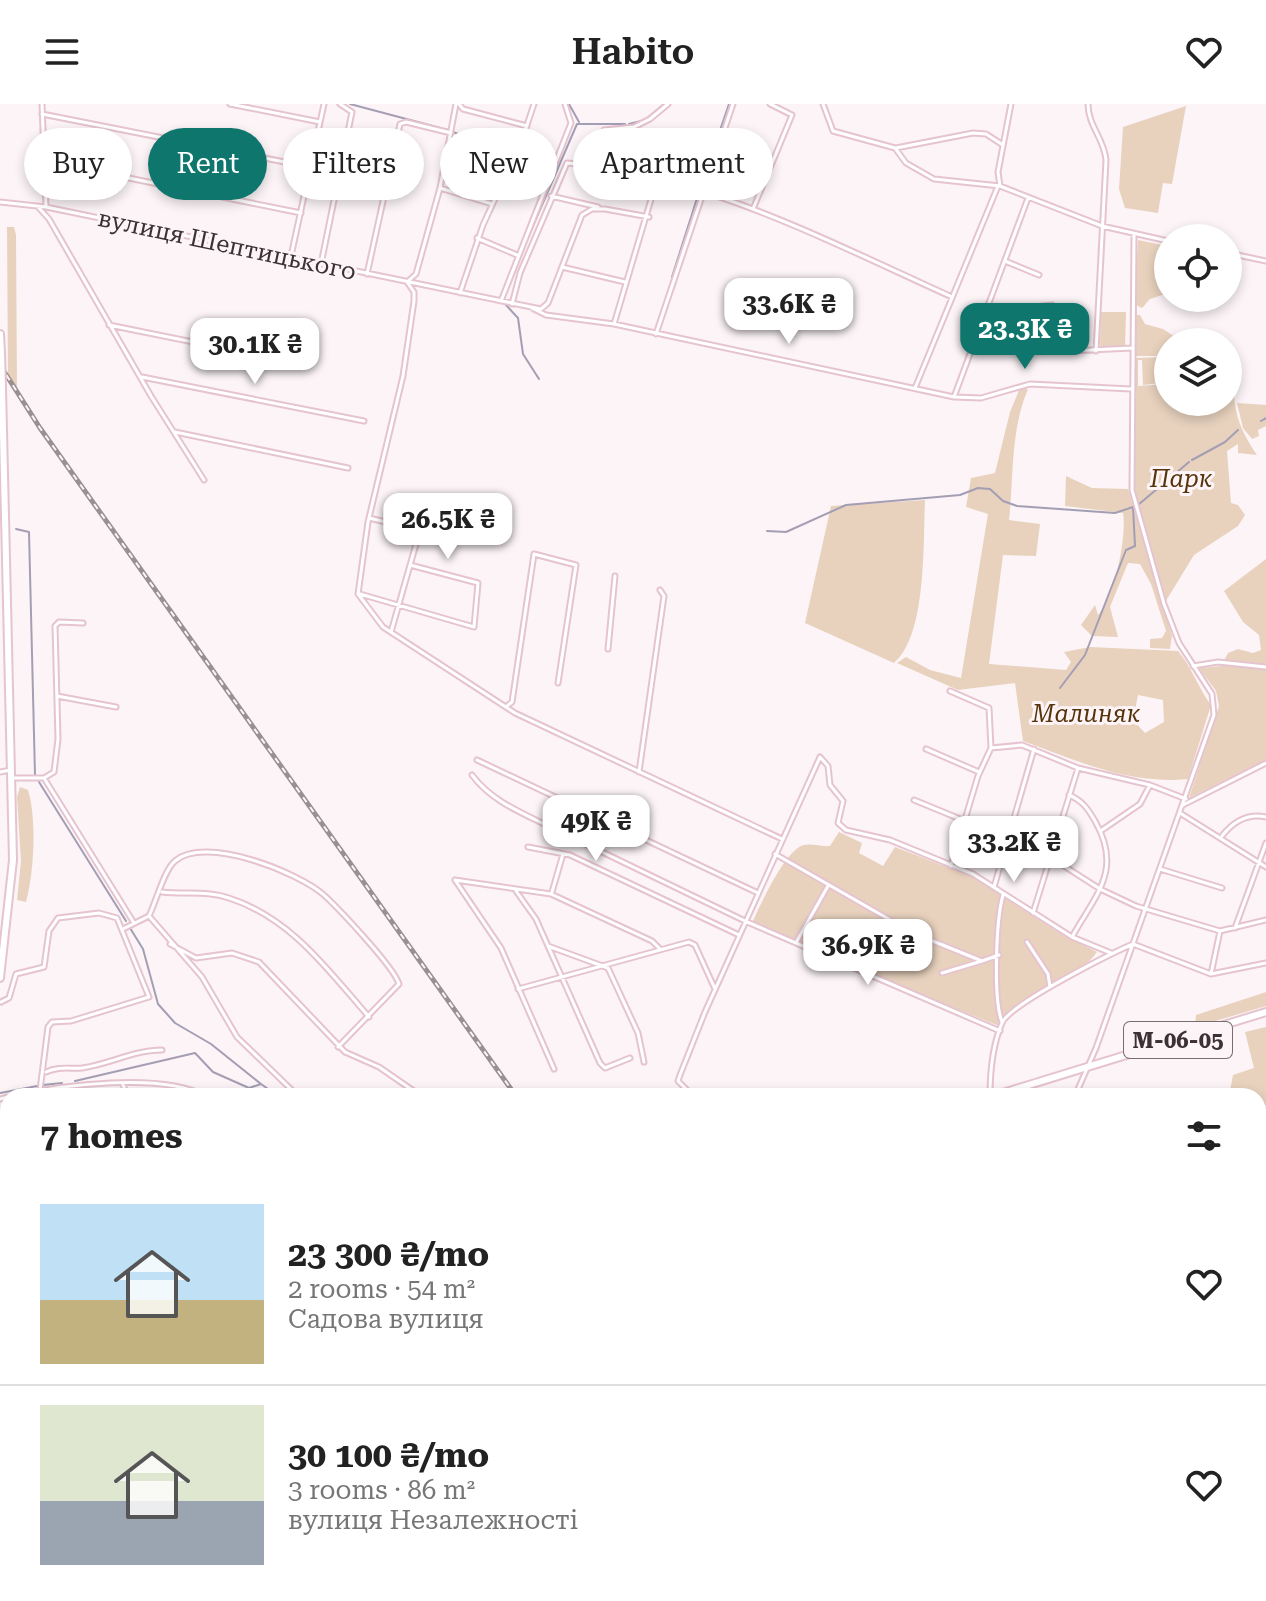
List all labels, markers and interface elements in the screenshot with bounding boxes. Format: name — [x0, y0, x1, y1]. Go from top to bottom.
icon: menu — [40, 30, 84, 74]
icon: heart — [1182, 30, 1226, 74]
text: Habito — [572, 31, 694, 73]
chip: Buy — [24, 128, 132, 200]
chip: Rent — [148, 128, 267, 200]
chip: Filters — [283, 128, 424, 200]
chip: New — [440, 128, 557, 200]
chip: Apartment — [573, 128, 773, 200]
street label: вулиця Шептицького — [95, 204, 359, 286]
map controls — [1154, 224, 1242, 416]
button: locate — [1154, 224, 1242, 312]
pin: 33.6K ₴ — [715, 278, 863, 346]
text: 33.6K ₴ — [742, 289, 836, 319]
pin: 23.3K ₴ — [951, 303, 1099, 371]
text: 23.3K ₴ — [978, 314, 1072, 344]
pin: 30.1K ₴ — [181, 318, 329, 386]
button: layers — [1154, 328, 1242, 416]
text: 30.1K ₴ — [208, 329, 302, 359]
park label: Парк — [1149, 465, 1213, 493]
pin: 26.5K ₴ — [374, 493, 522, 561]
text: 26.5K ₴ — [401, 504, 495, 534]
park label: Малиняк — [1031, 700, 1141, 728]
pin: 49K ₴ — [540, 795, 652, 863]
text: 49K ₴ — [561, 806, 631, 836]
pin: 33.2K ₴ — [940, 816, 1088, 884]
text: 33.2K ₴ — [967, 827, 1061, 857]
pin: 36.9K ₴ — [794, 919, 942, 987]
text: 36.9K ₴ — [821, 930, 915, 960]
road number: М-06-05 — [1124, 1022, 1232, 1058]
icon: filters — [1182, 1114, 1226, 1158]
text: 7 homes — [40, 1116, 183, 1156]
text: 23 300 ₴/mo — [288, 1234, 489, 1274]
icon: home — [104, 1236, 200, 1332]
icon: heart — [1182, 1262, 1226, 1306]
text: 2 rooms · 54 m² — [288, 1274, 475, 1304]
text: Садова вулиця — [288, 1304, 484, 1334]
text: 30 100 ₴/mo — [288, 1435, 489, 1475]
icon: home — [104, 1437, 200, 1533]
icon: heart — [1182, 1463, 1226, 1507]
text: 3 rooms · 86 m² — [288, 1475, 475, 1505]
text: вулиця Незалежності — [288, 1505, 578, 1535]

